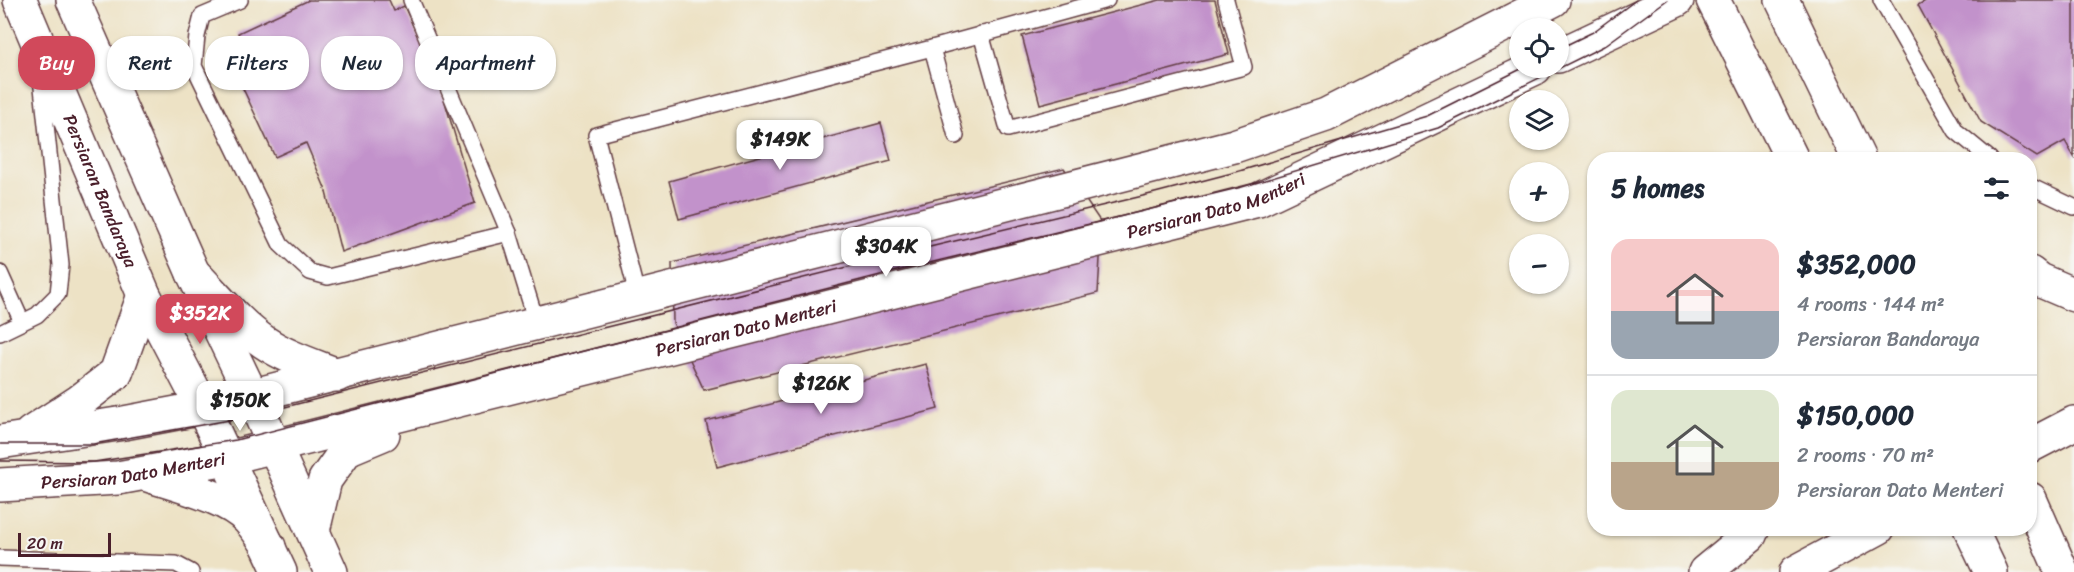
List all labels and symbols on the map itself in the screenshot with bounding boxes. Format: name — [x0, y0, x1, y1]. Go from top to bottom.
street label: Persiaran Bandaraya — [54, 109, 147, 274]
pin: $149K — [738, 120, 822, 171]
street label: Persiaran Dato Menteri — [1123, 163, 1312, 248]
pin: $304K — [844, 227, 928, 278]
street label: Persiaran Dato Menteri — [652, 290, 841, 366]
pin: $352K — [158, 294, 242, 345]
pin: $126K — [779, 364, 863, 415]
pin: $150K — [198, 381, 282, 432]
street label: Persiaran Dato Menteri — [40, 442, 229, 499]
scale bar — [18, 530, 111, 558]

